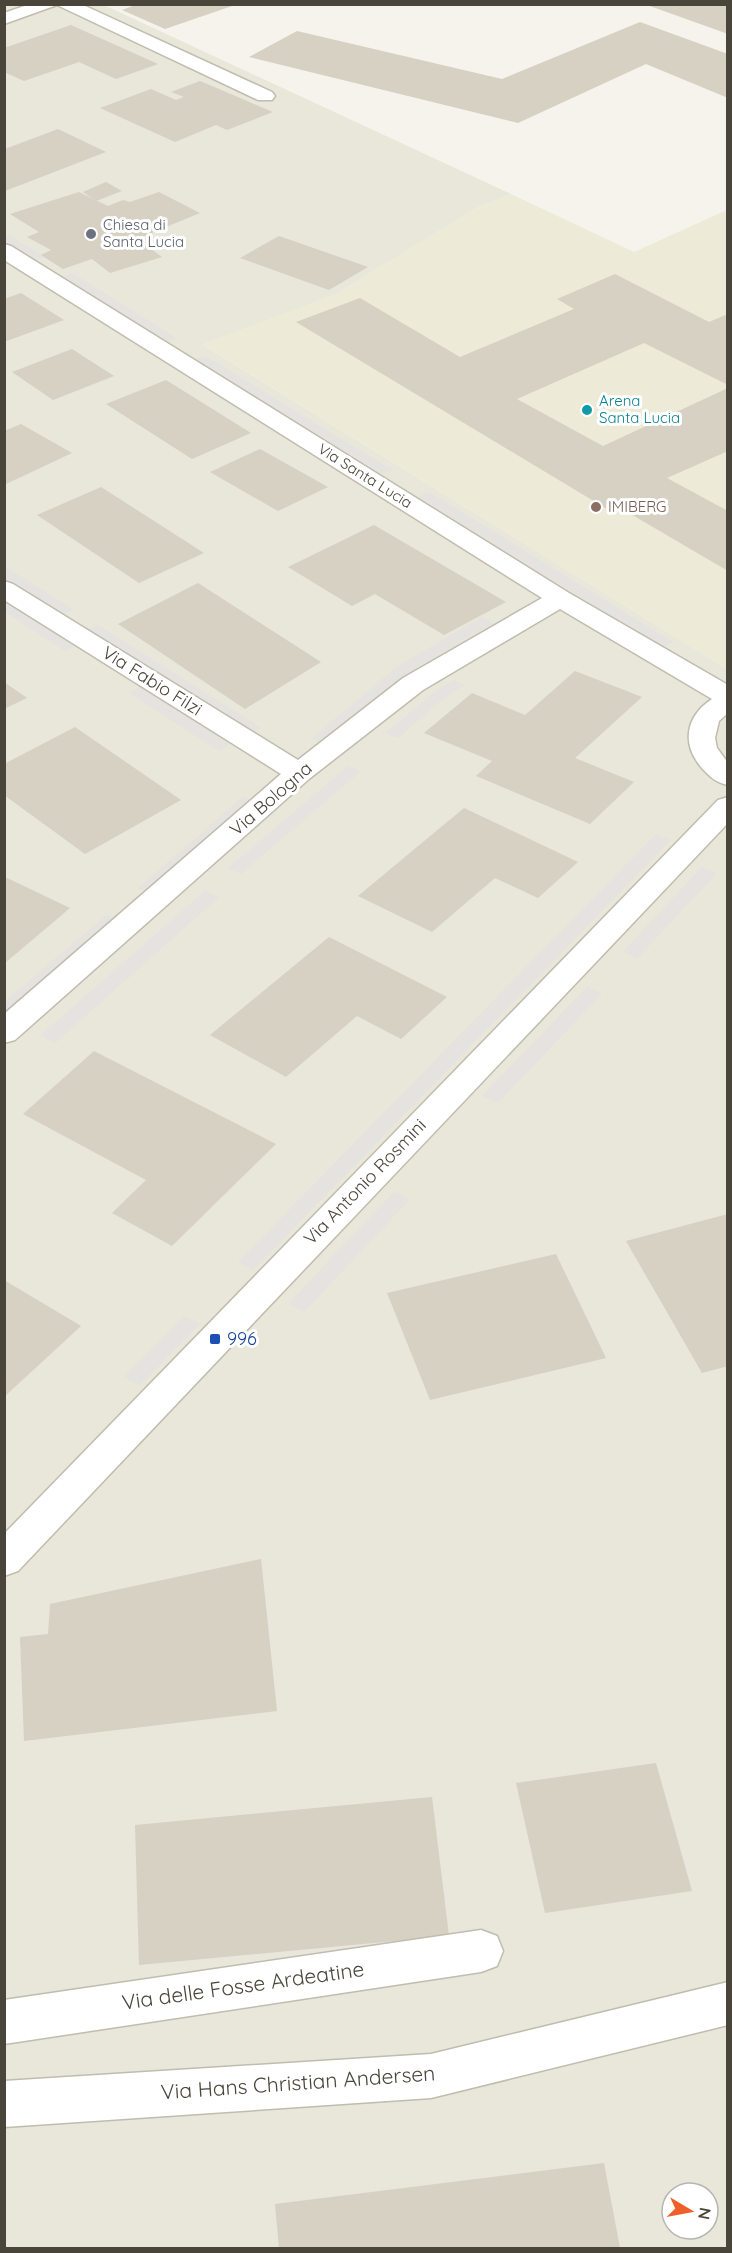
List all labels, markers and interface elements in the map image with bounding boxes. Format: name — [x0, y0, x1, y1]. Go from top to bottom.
place label: Chiesa di Santa Lucia — [103, 215, 184, 251]
marker: Chiesa di Santa Lucia — [84, 227, 98, 241]
place label: Arena Santa Lucia — [599, 391, 680, 427]
marker: Arena Santa Lucia — [580, 403, 594, 417]
street label: Via Santa Lucia — [315, 439, 416, 512]
place label: IMIBERG — [608, 497, 667, 516]
marker: IMIBERG — [589, 500, 603, 514]
street label: Via Fabio Filzi — [98, 641, 207, 720]
street label: Via Bologna — [225, 757, 317, 841]
street label: Via Antonio Rosmini — [299, 1114, 431, 1250]
place label: 996 — [227, 1327, 257, 1350]
marker: 996 — [208, 1332, 222, 1346]
street label: Via delle Fosse Ardeatine — [120, 1955, 366, 2015]
street label: Via Hans Christian Andersen — [160, 2059, 436, 2105]
north arrow — [660, 2181, 720, 2241]
text: N — [694, 2206, 716, 2221]

